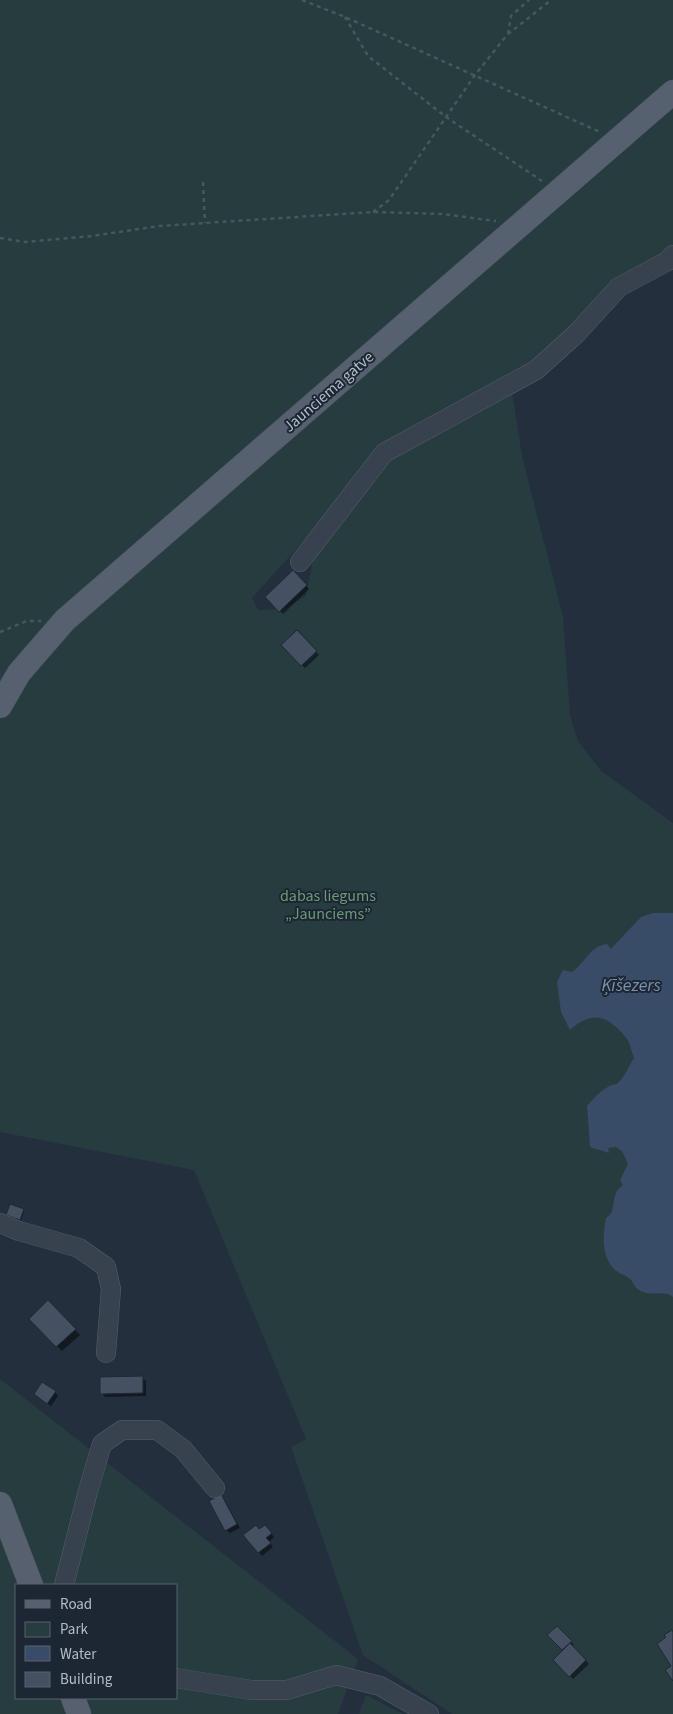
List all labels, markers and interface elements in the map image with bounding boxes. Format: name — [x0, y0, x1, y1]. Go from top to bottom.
street label: Jaunciema gatve — [279, 346, 379, 437]
park label: dabas liegums „Jaunciems” — [280, 885, 376, 925]
water label: Ķīšezers — [601, 973, 661, 998]
legend — [15, 1584, 178, 1699]
text: Road — [60, 1594, 92, 1615]
text: Park — [60, 1619, 89, 1640]
text: Water — [60, 1644, 97, 1665]
text: Building — [60, 1669, 113, 1690]

